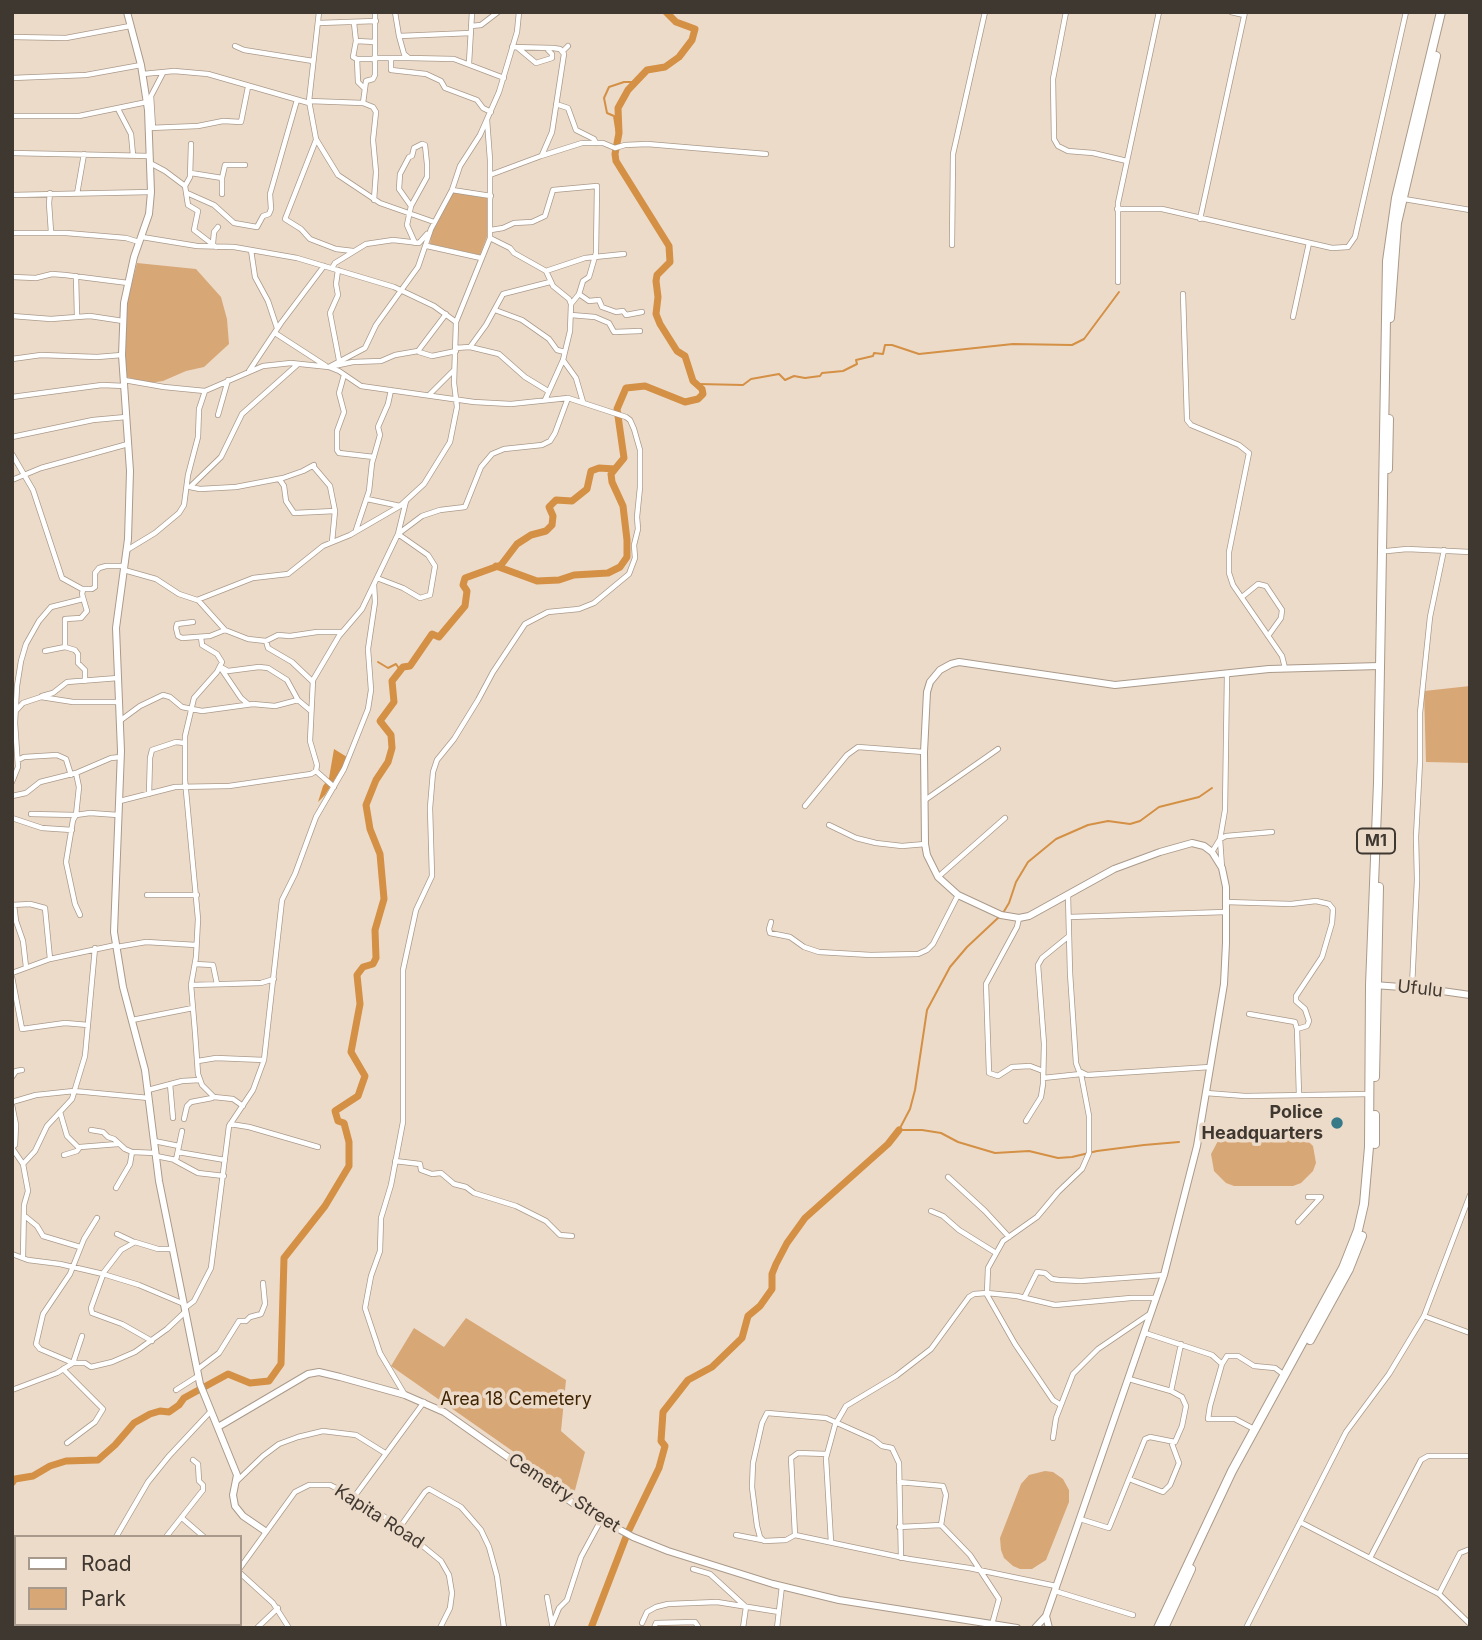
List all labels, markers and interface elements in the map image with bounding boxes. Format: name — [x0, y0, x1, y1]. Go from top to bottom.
road number: M1 — [1357, 828, 1395, 854]
street label: Ufulu — [1396, 976, 1444, 1002]
place label: Police Headquarters — [1202, 1102, 1323, 1144]
marker: Police Headquarters — [1329, 1115, 1345, 1131]
park label: Area 18 Cemetery — [440, 1389, 592, 1411]
street label: Cemetry Street — [504, 1449, 624, 1537]
street label: Kapita Road — [330, 1480, 428, 1554]
legend — [14, 1535, 242, 1626]
text: Road — [81, 1551, 132, 1576]
text: Park — [81, 1586, 126, 1611]

